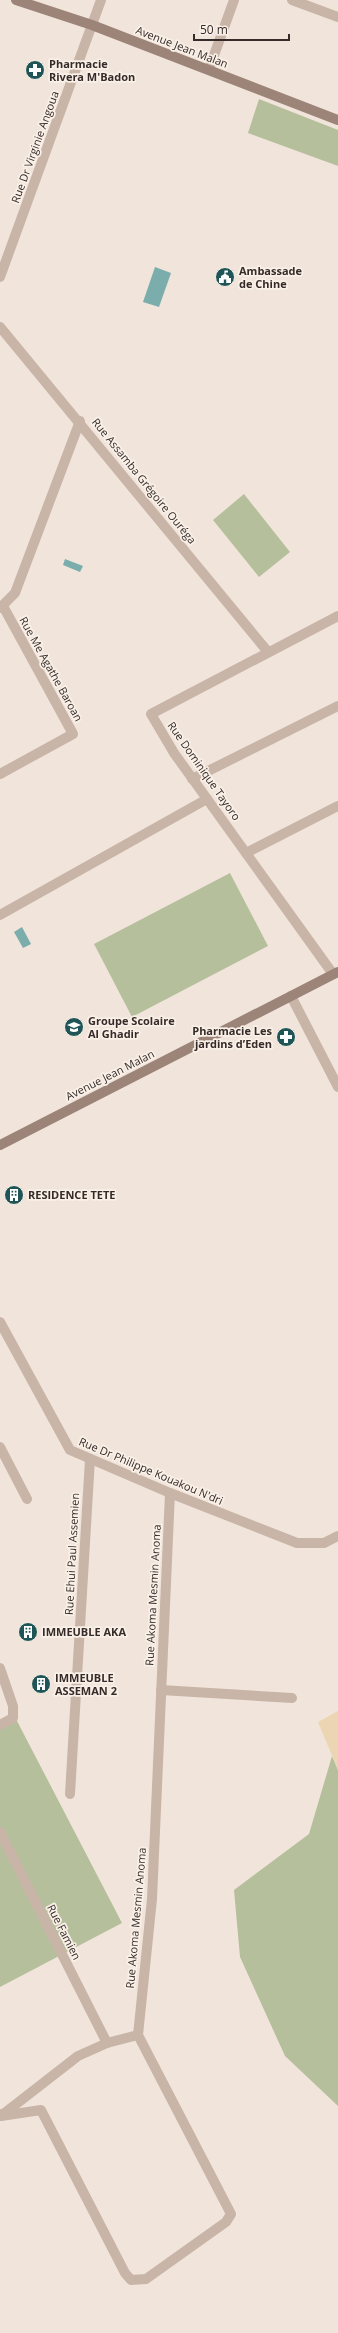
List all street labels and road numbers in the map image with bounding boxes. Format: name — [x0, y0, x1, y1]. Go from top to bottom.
street label: Avenue Jean Malan — [134, 22, 230, 71]
street label: Rue Dr Virginie Angoua — [7, 89, 62, 205]
street label: Rue Assamba Grégoire Ouréga — [89, 415, 200, 547]
street label: Rue Me Agathe Baroan — [16, 614, 86, 724]
street label: Rue Dominique Tayoro — [165, 718, 244, 823]
street label: Avenue Jean Malan — [63, 1046, 157, 1103]
street label: Rue Dr Philippe Kouakou N'dri — [77, 1433, 225, 1508]
street label: Rue Ehui Paul Assemien — [61, 1492, 82, 1615]
street label: Rue Akoma Mesmin Anoma — [141, 1524, 164, 1666]
street label: Rue Akoma Mesmin Anoma — [122, 1847, 149, 1989]
street label: Rue Famien — [44, 1902, 85, 1962]

